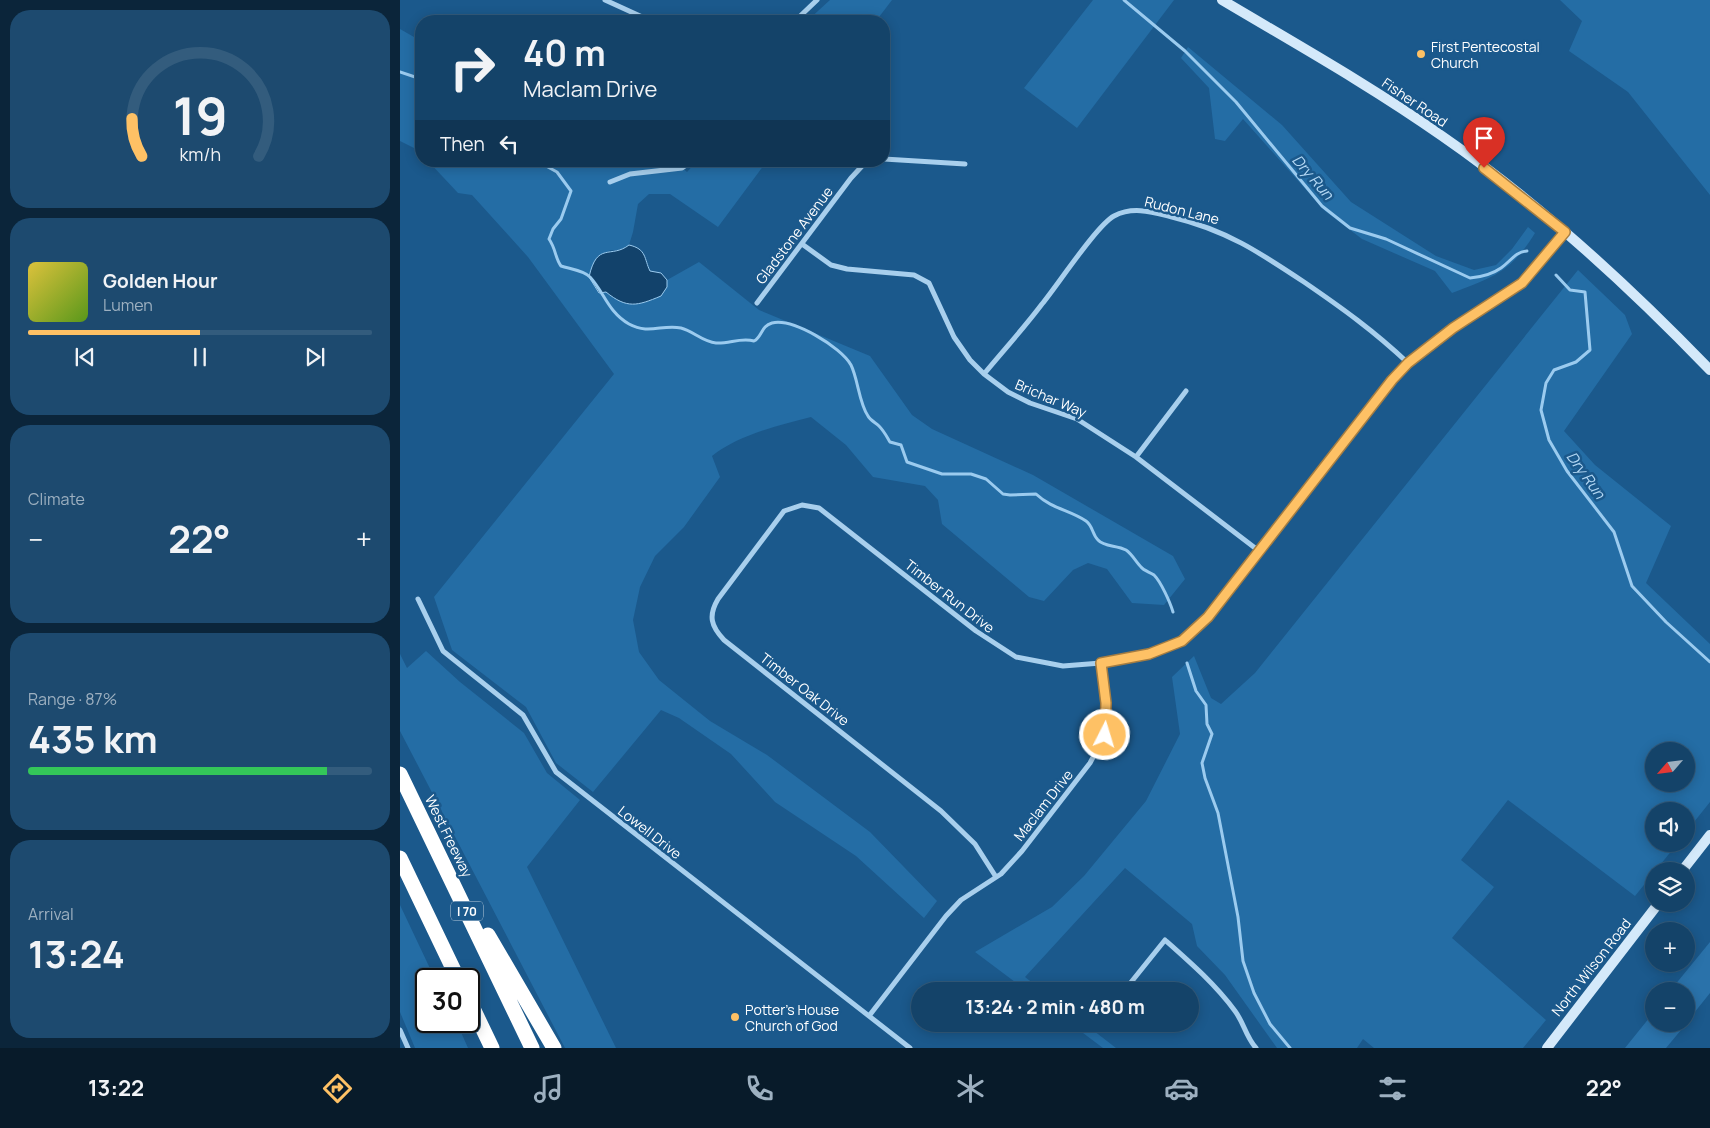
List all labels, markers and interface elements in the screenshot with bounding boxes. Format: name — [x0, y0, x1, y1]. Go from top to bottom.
text: 40 m — [523, 29, 606, 77]
icon: right — [440, 35, 505, 100]
place label: First Pentecostal Church — [1431, 37, 1540, 72]
marker: First Pentecostal Church — [1415, 48, 1427, 60]
street label: Fisher Road — [1379, 73, 1451, 131]
text: Maclam Drive — [523, 74, 657, 104]
text: 19 — [172, 80, 228, 151]
pin — [1463, 117, 1505, 168]
icon: arrive — [1470, 124, 1498, 152]
icon: left — [495, 130, 523, 158]
text: Then — [440, 131, 485, 157]
text: km/h — [179, 142, 221, 166]
water label: Dry Run — [1288, 150, 1339, 205]
street label: Gladstone Avenue — [751, 182, 837, 288]
street label: Rudon Lane — [1143, 192, 1221, 228]
text: Golden Hour — [103, 268, 217, 294]
text: Lumen — [103, 294, 153, 316]
icon: previous — [71, 343, 99, 371]
icon: pause — [186, 343, 214, 371]
icon: next — [301, 343, 329, 371]
street label: Brichar Way — [1012, 374, 1090, 422]
water label: Dry Run — [1562, 447, 1611, 504]
text: Climate — [28, 488, 85, 510]
text: 22° — [168, 512, 231, 564]
text: − — [28, 520, 43, 558]
text: + — [356, 520, 372, 558]
street label: Timber Run Drive — [901, 555, 999, 637]
street label: Timber Oak Drive — [757, 648, 853, 730]
text: Range · 87% — [28, 688, 117, 710]
position arrow — [1078, 708, 1130, 760]
text: 435 km — [28, 712, 158, 764]
north arrow — [1645, 742, 1695, 792]
map controls — [1645, 742, 1695, 1032]
street label: Maclam Drive — [1009, 765, 1077, 845]
street label: West Freeway — [421, 792, 477, 881]
street label: Lowell Drive — [614, 801, 686, 863]
button: sound — [1645, 802, 1695, 852]
button: layers — [1645, 862, 1695, 912]
road number: I 70 — [451, 901, 483, 920]
text: Arrival — [28, 903, 74, 925]
street label: North Wilson Road — [1547, 914, 1635, 1020]
button: + — [1645, 922, 1695, 972]
text: 13:24 — [28, 927, 125, 979]
speed limit sign: 30 — [415, 968, 480, 1033]
button: − — [1645, 982, 1695, 1032]
text: 13:24 · 2 min · 480 m — [965, 994, 1145, 1020]
place label: Potter's House Church of God — [745, 1000, 839, 1035]
marker: Potter's House Church of God — [729, 1011, 741, 1023]
icon: directions — [320, 1071, 355, 1106]
icon: music — [531, 1071, 566, 1106]
icon: phone — [742, 1071, 777, 1106]
icon: climate — [953, 1071, 988, 1106]
icon: car — [1164, 1071, 1199, 1106]
icon: filters — [1375, 1071, 1410, 1106]
text: 13:22 — [88, 1073, 144, 1103]
text: 22° — [1586, 1073, 1622, 1103]

